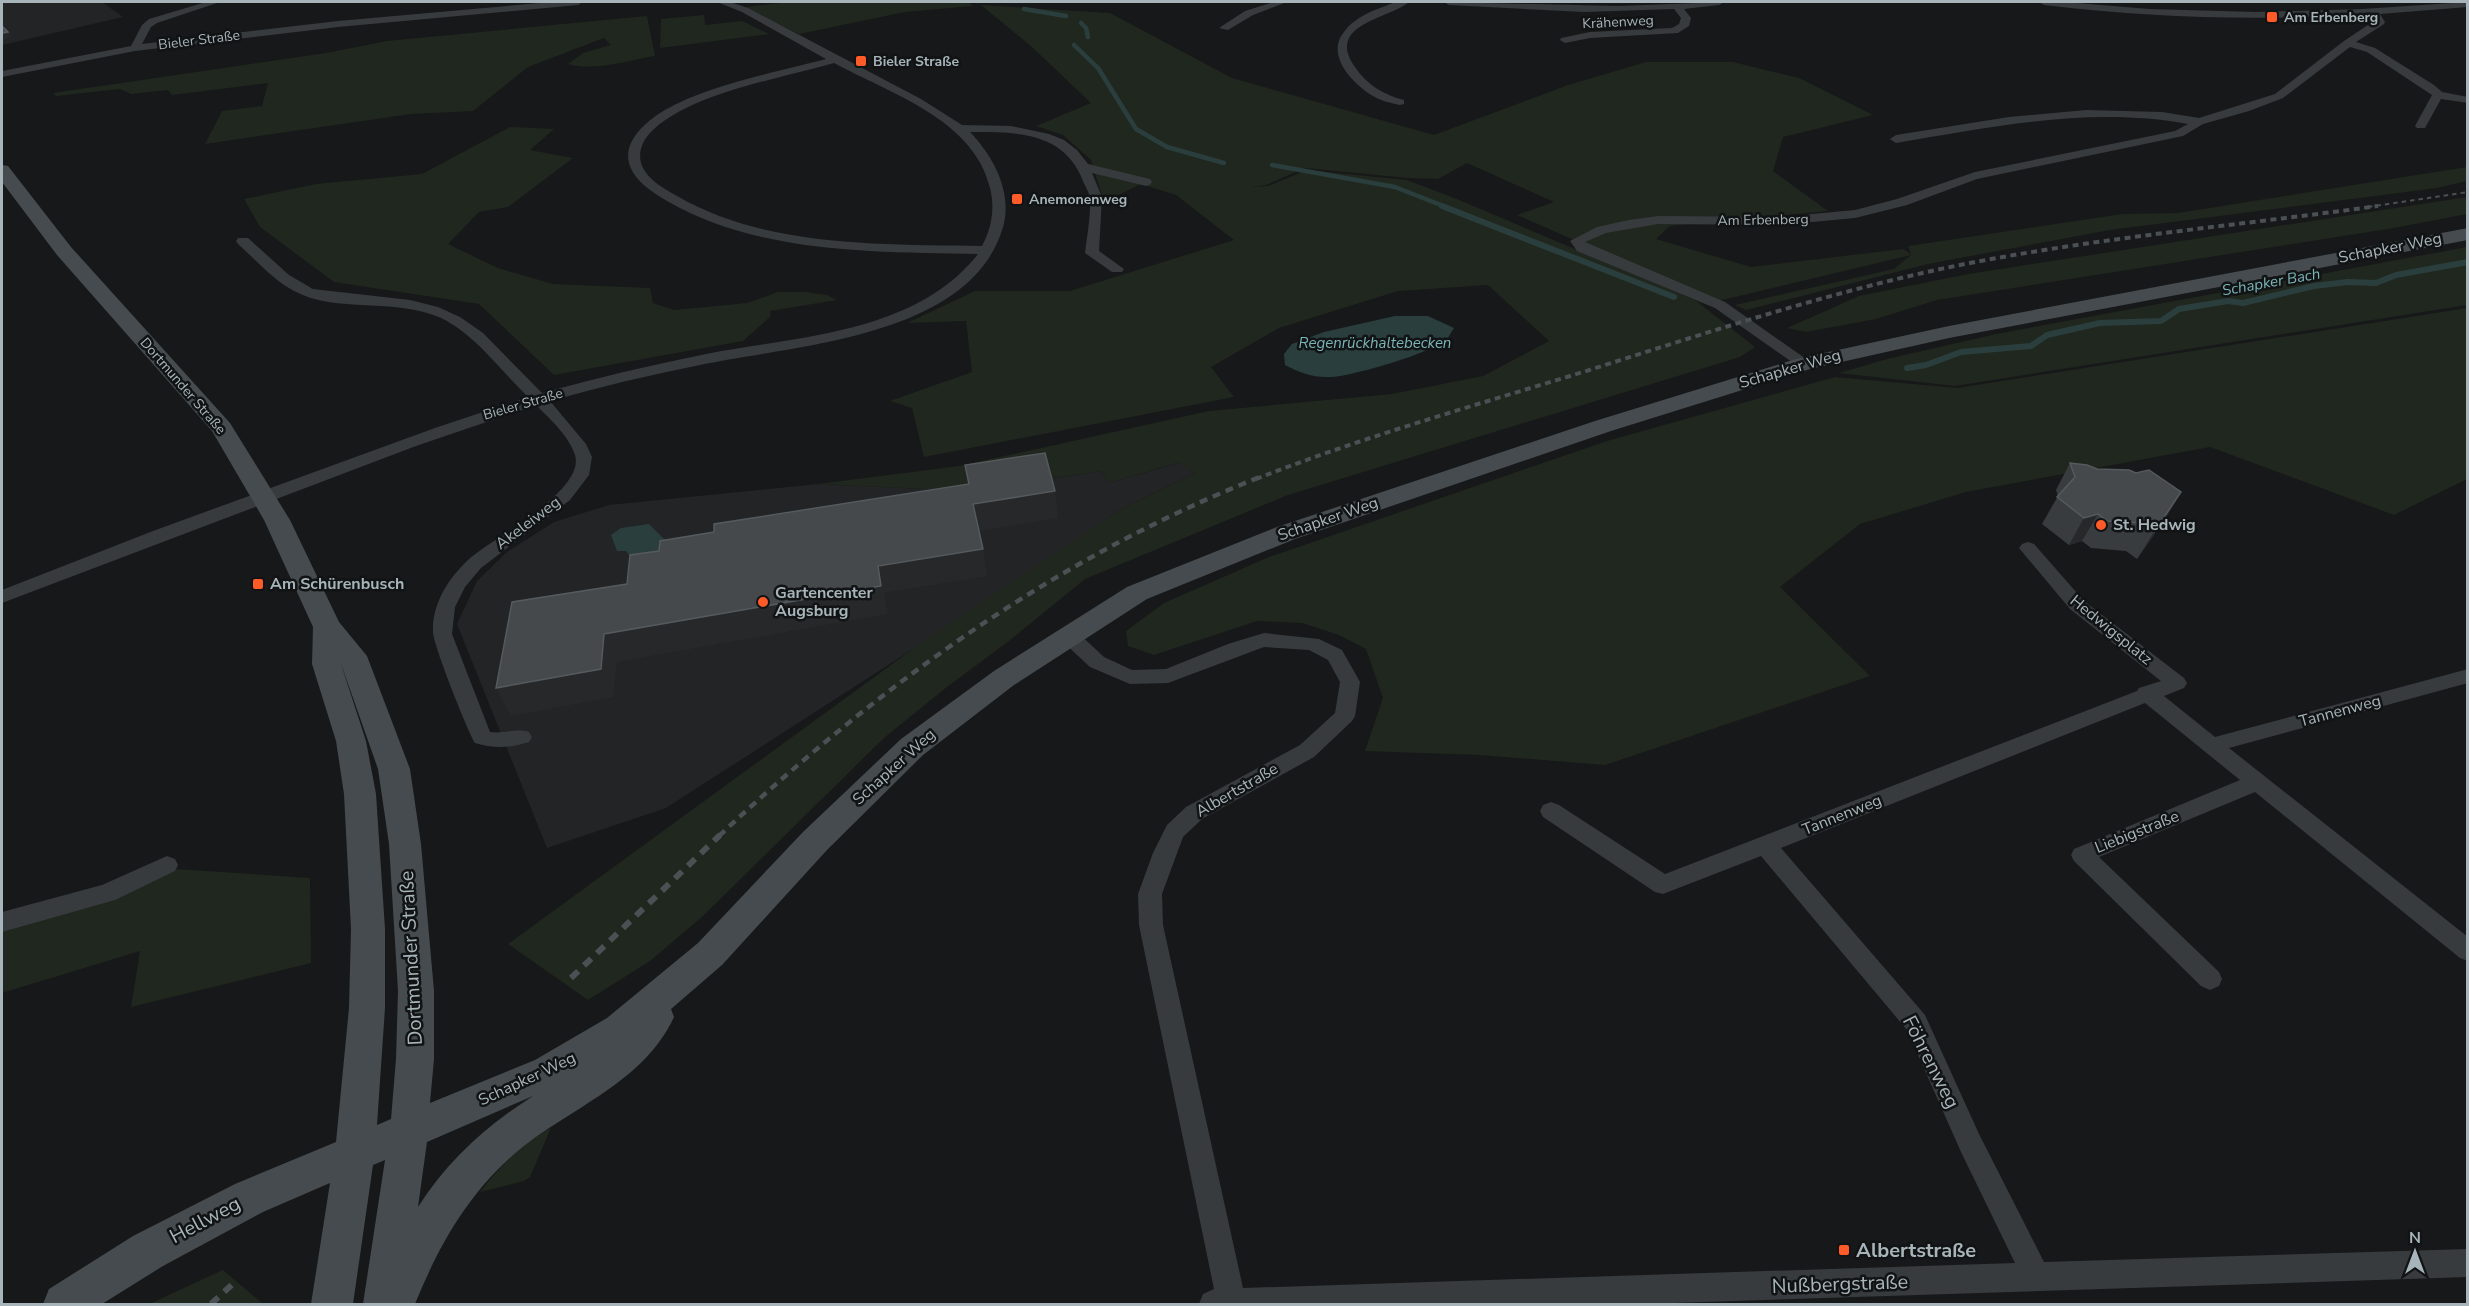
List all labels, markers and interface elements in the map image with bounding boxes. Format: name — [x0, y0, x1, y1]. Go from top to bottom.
place label: Am Erbenberg — [2284, 8, 2378, 27]
marker: Am Erbenberg — [2265, 10, 2279, 24]
street label: Krähenweg — [1582, 11, 1654, 33]
street label: Bieler Straße — [157, 26, 241, 54]
place label: Bieler Straße — [873, 52, 959, 71]
marker: Bieler Straße — [854, 54, 868, 68]
place label: Anemonenweg — [1029, 190, 1127, 209]
marker: Anemonenweg — [1010, 192, 1024, 206]
street label: Am Erbenberg — [1717, 210, 1809, 230]
street label: Schapker Weg — [2336, 227, 2444, 269]
water label: Schapker Bach — [2220, 264, 2322, 300]
water label: Regenrückhaltebecken — [1299, 333, 1451, 353]
street label: Dortmunder Straße — [136, 334, 230, 438]
street label: Schapker Weg — [1737, 344, 1843, 394]
street label: Bieler Straße — [481, 384, 565, 424]
street label: Akeleiweg — [491, 491, 565, 555]
street label: Schapker Weg — [1275, 492, 1381, 546]
place label: St. Hedwig — [2113, 514, 2196, 536]
marker: St. Hedwig — [2094, 518, 2108, 532]
place label: Am Schürenbusch — [270, 573, 404, 595]
marker: Am Schürenbusch — [251, 577, 265, 591]
place label: Gartencenter Augsburg — [775, 582, 874, 622]
street label: Hedwigsplatz — [2065, 590, 2157, 670]
marker: Gartencenter Augsburg — [756, 595, 770, 609]
street label: Tannenweg — [2297, 690, 2383, 732]
street label: Schapker Weg — [848, 724, 940, 810]
street label: Albertstraße — [1192, 758, 1282, 822]
street label: Tannenweg — [1799, 789, 1885, 841]
street label: Liebigstraße — [2092, 805, 2182, 859]
street label: Dortmunder Straße — [393, 870, 429, 1046]
street label: Föhrenweg — [1896, 1011, 1966, 1113]
street label: Schapker Weg — [475, 1047, 579, 1111]
street label: Hellweg — [165, 1190, 245, 1250]
north arrow — [2385, 1222, 2445, 1282]
text: N — [2409, 1227, 2421, 1249]
place label: Albertstraße — [1856, 1237, 1976, 1264]
marker: Albertstraße — [1837, 1243, 1851, 1257]
street label: Nußbergstraße — [1771, 1268, 1909, 1300]

